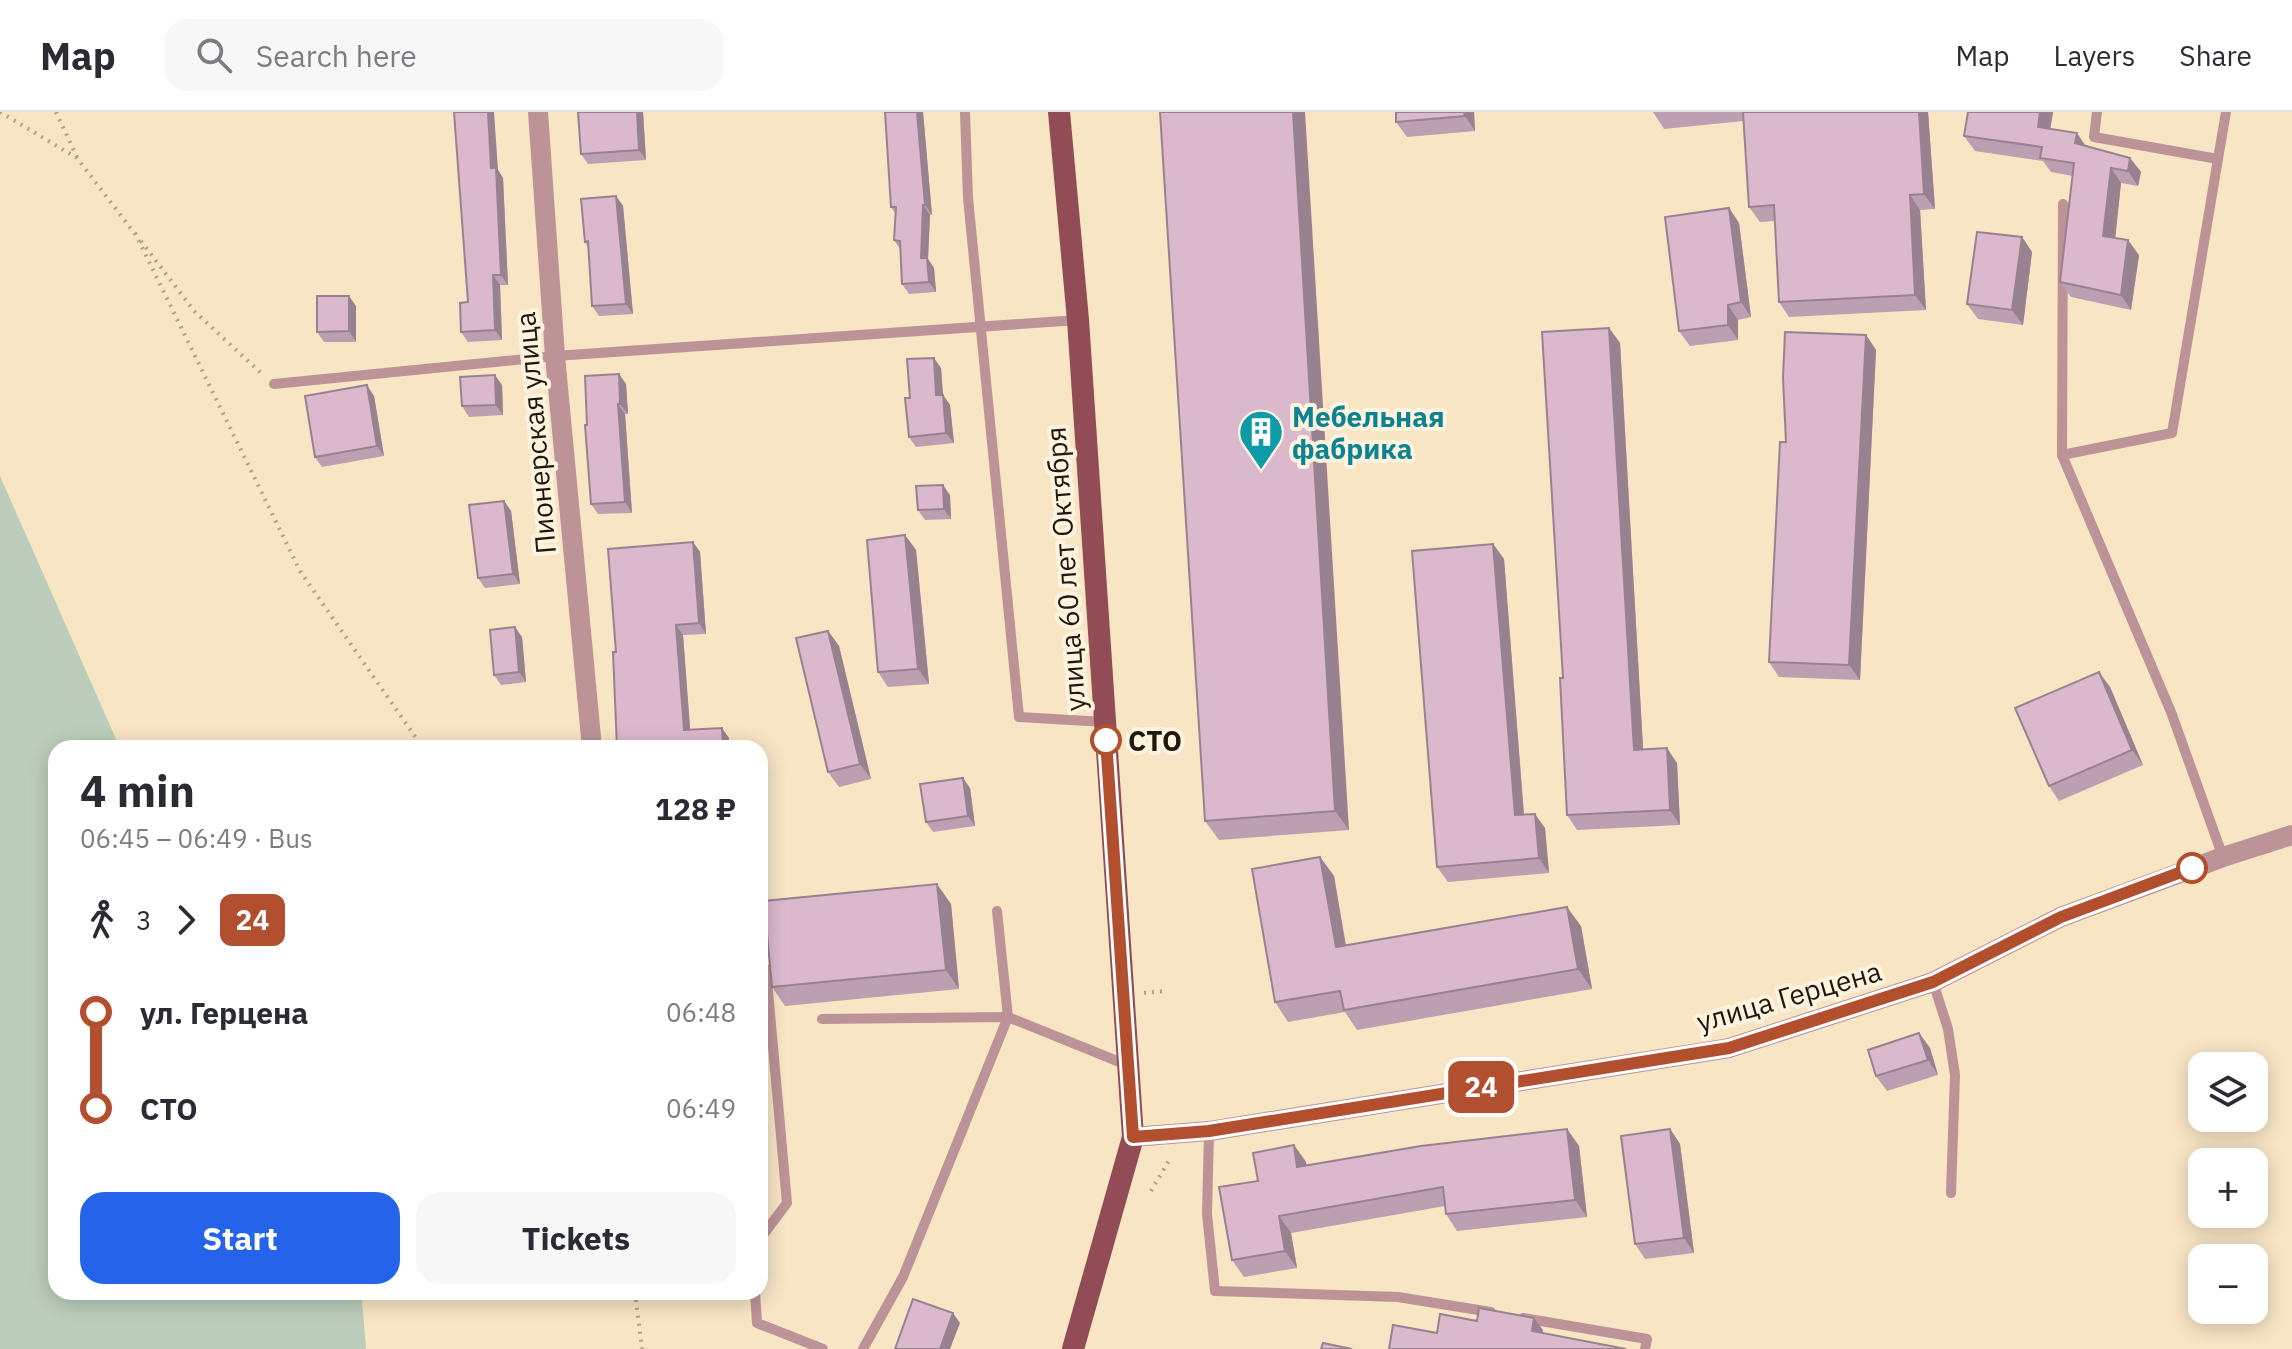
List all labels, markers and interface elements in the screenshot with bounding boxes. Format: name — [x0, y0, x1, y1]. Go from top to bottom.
search box — [164, 19, 724, 91]
text: Map — [40, 31, 116, 80]
icon: search — [192, 33, 236, 77]
text: Search here — [256, 36, 417, 75]
text: Map — [1955, 37, 2009, 74]
text: Layers — [2053, 37, 2135, 74]
text: Share — [2179, 37, 2252, 74]
street label: Пионерская улица — [506, 310, 564, 556]
place label: Мебельная фабрика — [1292, 398, 1445, 467]
building icon: Мебельная фабрика — [1237, 408, 1285, 471]
street label: улица 60 лет Октября — [1037, 425, 1093, 713]
place label: СТО — [1128, 722, 1182, 759]
marker: СТО — [1091, 725, 1121, 755]
text: 4 min — [80, 762, 195, 819]
text: 128 ₽ — [655, 789, 736, 828]
text: 06:45 – 06:49 · Bus — [80, 821, 313, 855]
unlabelled marker — [2177, 853, 2207, 883]
icon: walk — [80, 898, 124, 942]
icon: forward — [164, 898, 208, 942]
text: 24 — [236, 901, 269, 938]
text: 3 — [136, 903, 152, 937]
street label: улица Герцена — [1692, 952, 1886, 1040]
text: ул. Герцена — [140, 993, 308, 1032]
text: 06:48 — [666, 995, 736, 1029]
map controls — [2188, 1052, 2268, 1324]
button: layers — [2188, 1052, 2268, 1132]
line badge: 24 — [1445, 1061, 1517, 1113]
text: 24 — [1464, 1068, 1498, 1105]
text: СТО — [140, 1089, 198, 1128]
text: 06:49 — [666, 1091, 736, 1125]
button: + — [2188, 1148, 2268, 1228]
button: Start — [80, 1192, 400, 1284]
button: Tickets — [416, 1192, 736, 1284]
button: − — [2188, 1244, 2268, 1324]

